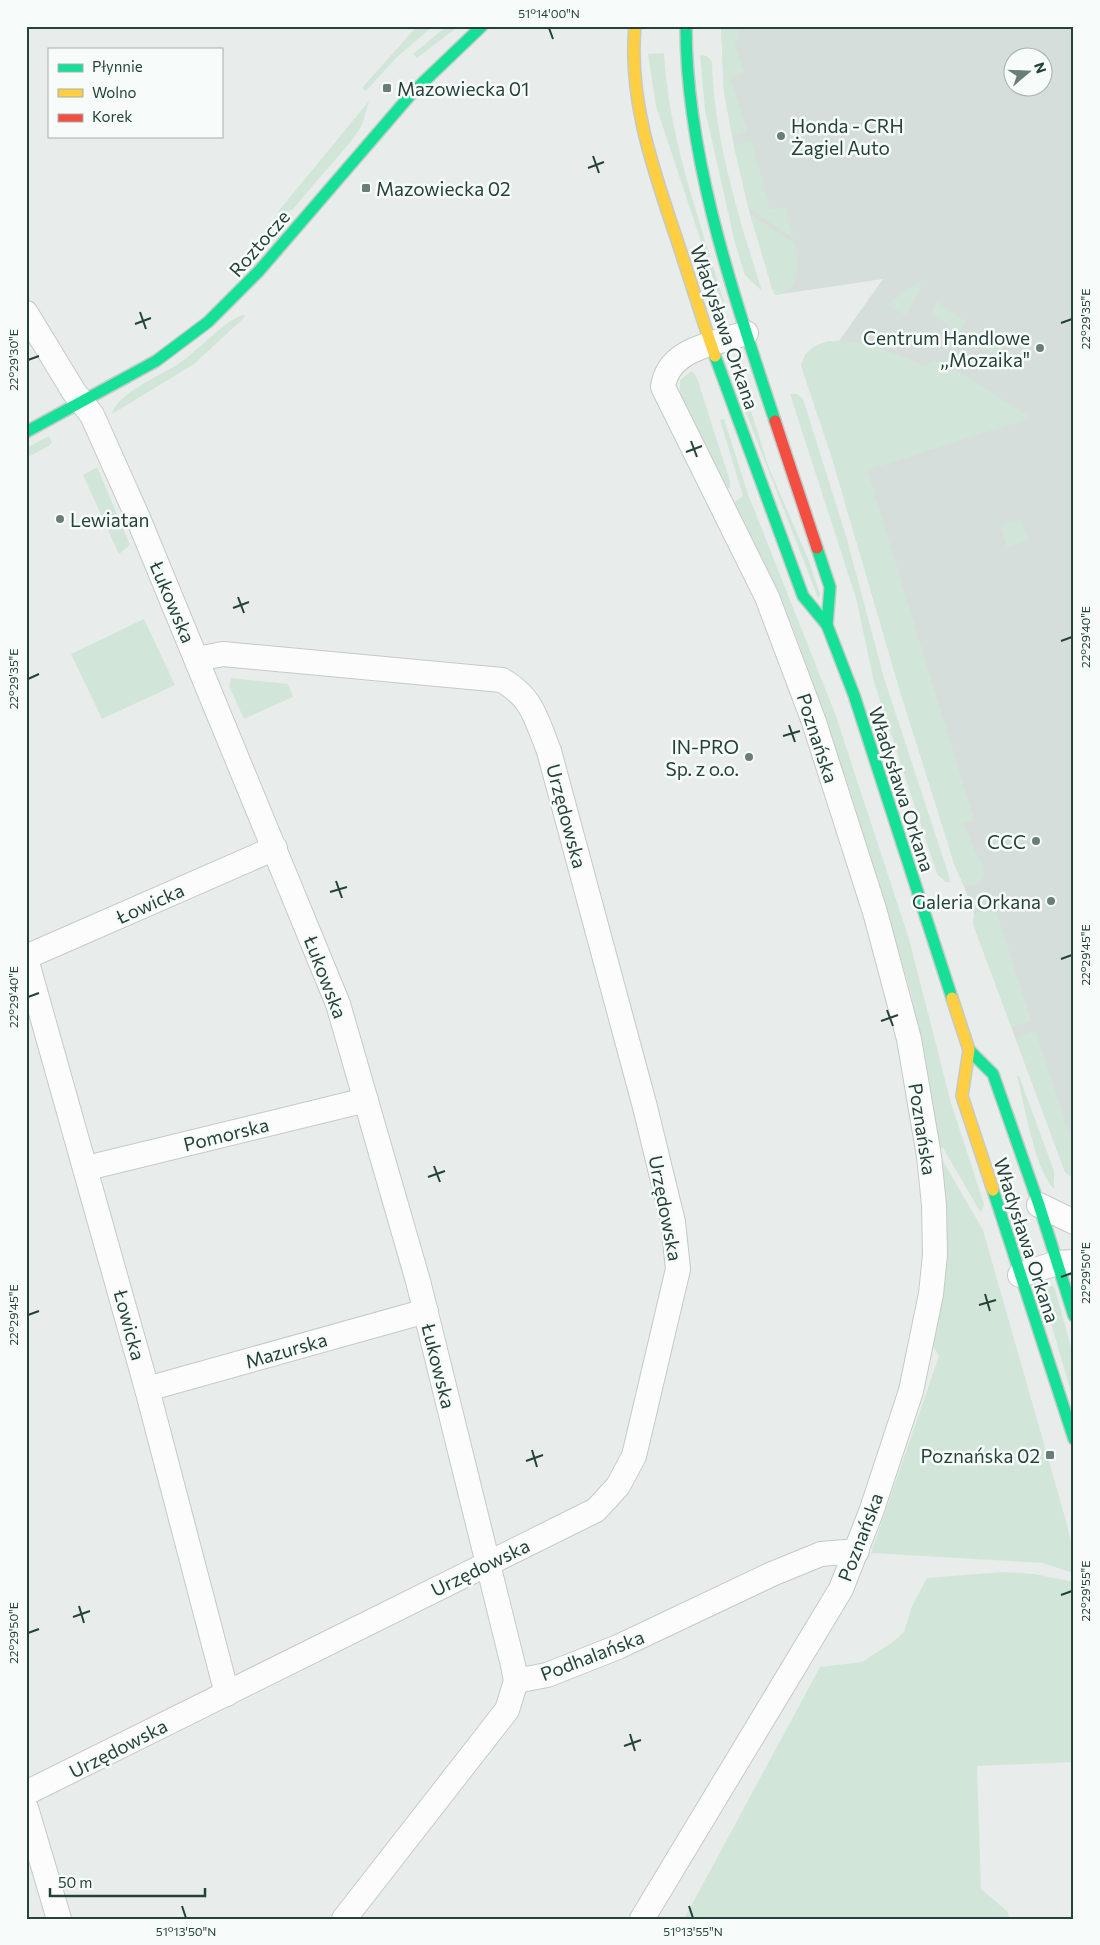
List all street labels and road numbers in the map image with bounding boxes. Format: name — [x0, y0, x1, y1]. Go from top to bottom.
street label: Roztocze — [224, 205, 294, 281]
street label: Władysława Orkana — [686, 242, 764, 412]
street label: Łukowska — [145, 557, 200, 646]
street label: Poznańska — [793, 690, 843, 786]
street label: Władysława Orkana — [864, 704, 940, 874]
street label: Urzędowska — [542, 761, 592, 871]
street label: Łowicka — [112, 878, 187, 929]
street label: Łukowska — [299, 932, 352, 1022]
street label: Poznańska — [904, 1081, 942, 1177]
street label: Pomorska — [181, 1112, 271, 1156]
street label: Urzędowska — [645, 1153, 687, 1263]
street label: Władysława Orkana — [989, 1155, 1065, 1325]
street label: Łowicka — [109, 1286, 150, 1363]
street label: Łukowska — [417, 1320, 461, 1411]
street label: Mazurska — [242, 1327, 330, 1373]
street label: Poznańska — [833, 1489, 887, 1585]
street label: Urzędowska — [427, 1533, 533, 1601]
street label: Podhalańska — [537, 1625, 647, 1685]
street label: Urzędowska — [65, 1713, 171, 1783]

